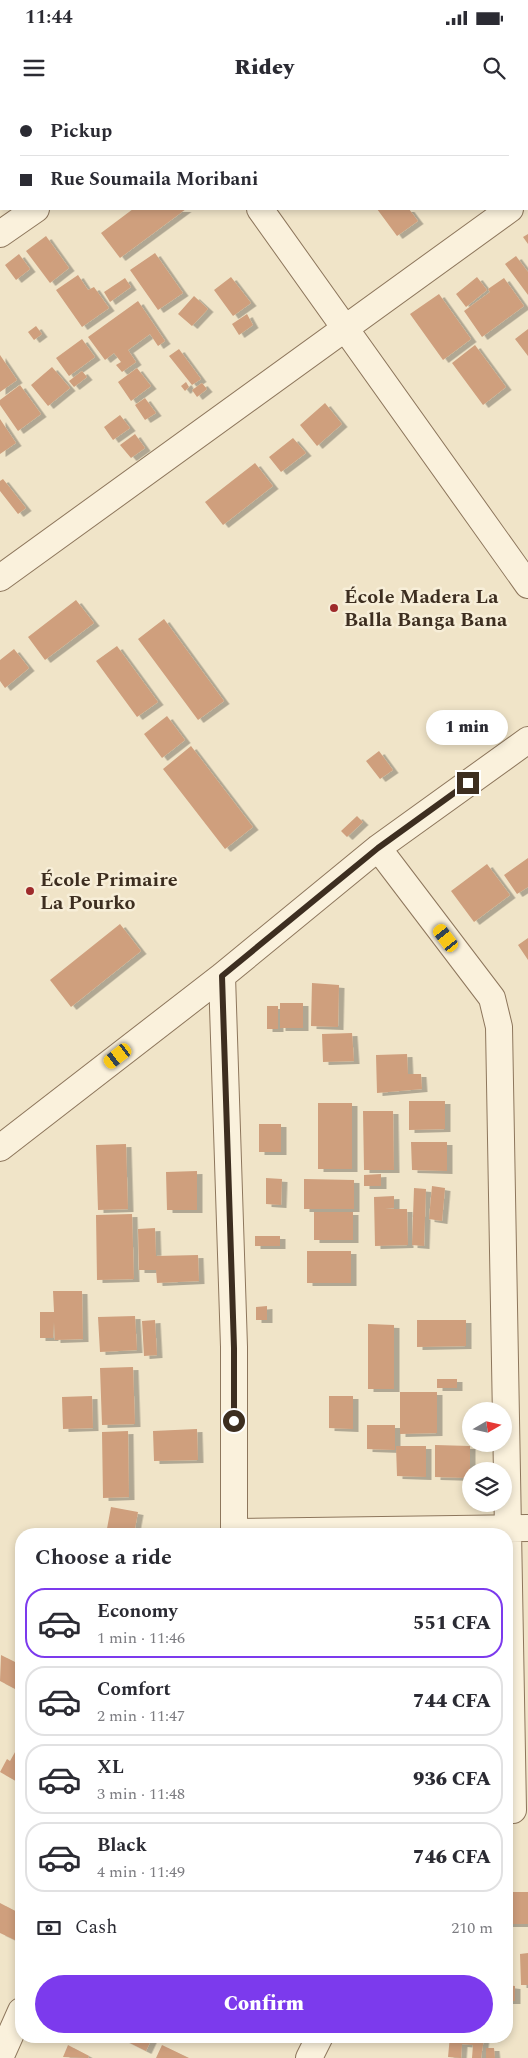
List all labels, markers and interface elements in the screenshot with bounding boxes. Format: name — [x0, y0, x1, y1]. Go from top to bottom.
text: 11:44 — [25, 3, 73, 32]
text: Ridey — [234, 51, 294, 84]
icon: menu — [20, 54, 48, 82]
icon: search — [480, 54, 508, 82]
text: Pickup — [50, 117, 112, 146]
text: Rue Soumaila Moribani — [50, 165, 258, 194]
place label: École Madera La Balla Banga Bana — [344, 582, 508, 635]
marker: École Madera La Balla Banga Bana — [328, 602, 340, 614]
callout: 1 min — [427, 710, 509, 746]
text: 1 min — [445, 715, 489, 739]
route end — [457, 772, 479, 794]
place label: École Primaire La Pourko — [40, 865, 178, 918]
marker: École Primaire La Pourko — [24, 885, 36, 897]
car — [430, 922, 461, 954]
car — [101, 1041, 134, 1071]
north arrow — [462, 1402, 512, 1452]
map controls — [462, 1402, 512, 1512]
route start — [223, 1410, 245, 1432]
button: layers — [462, 1462, 512, 1512]
text: Choose a ride — [35, 1541, 172, 1574]
text: Economy — [97, 1597, 178, 1626]
icon: car — [37, 1601, 82, 1646]
text: 551 CFA — [413, 1609, 491, 1638]
text: 1 min · 11:46 — [97, 1626, 185, 1650]
text: Comfort — [97, 1675, 171, 1704]
icon: car — [37, 1679, 82, 1724]
text: 744 CFA — [413, 1687, 491, 1716]
text: 2 min · 11:47 — [97, 1704, 185, 1728]
text: XL — [97, 1753, 124, 1782]
icon: car — [37, 1757, 82, 1802]
text: 936 CFA — [413, 1765, 491, 1794]
text: 3 min · 11:48 — [97, 1782, 185, 1806]
text: Black — [97, 1831, 147, 1860]
icon: car — [37, 1835, 82, 1880]
text: 746 CFA — [413, 1843, 491, 1872]
text: 4 min · 11:49 — [97, 1860, 185, 1884]
text: Cash — [75, 1913, 117, 1942]
icon: cash — [35, 1914, 63, 1942]
text: 210 m — [451, 1916, 493, 1940]
button: Confirm — [35, 1975, 493, 2033]

